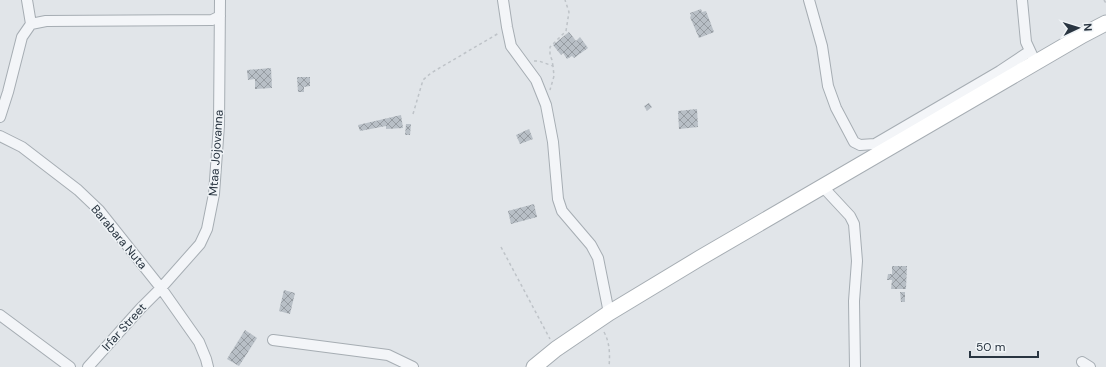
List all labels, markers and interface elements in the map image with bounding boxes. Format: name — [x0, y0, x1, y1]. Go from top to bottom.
north arrow — [1058, 8, 1098, 48]
text: N — [1081, 23, 1095, 32]
street label: Mtaa Jojovanna — [205, 109, 227, 197]
street label: Barabara Nuta — [87, 201, 151, 273]
street label: Irfar Street — [98, 299, 150, 354]
scale bar — [970, 333, 1038, 359]
text: 50 m — [976, 339, 1005, 355]

